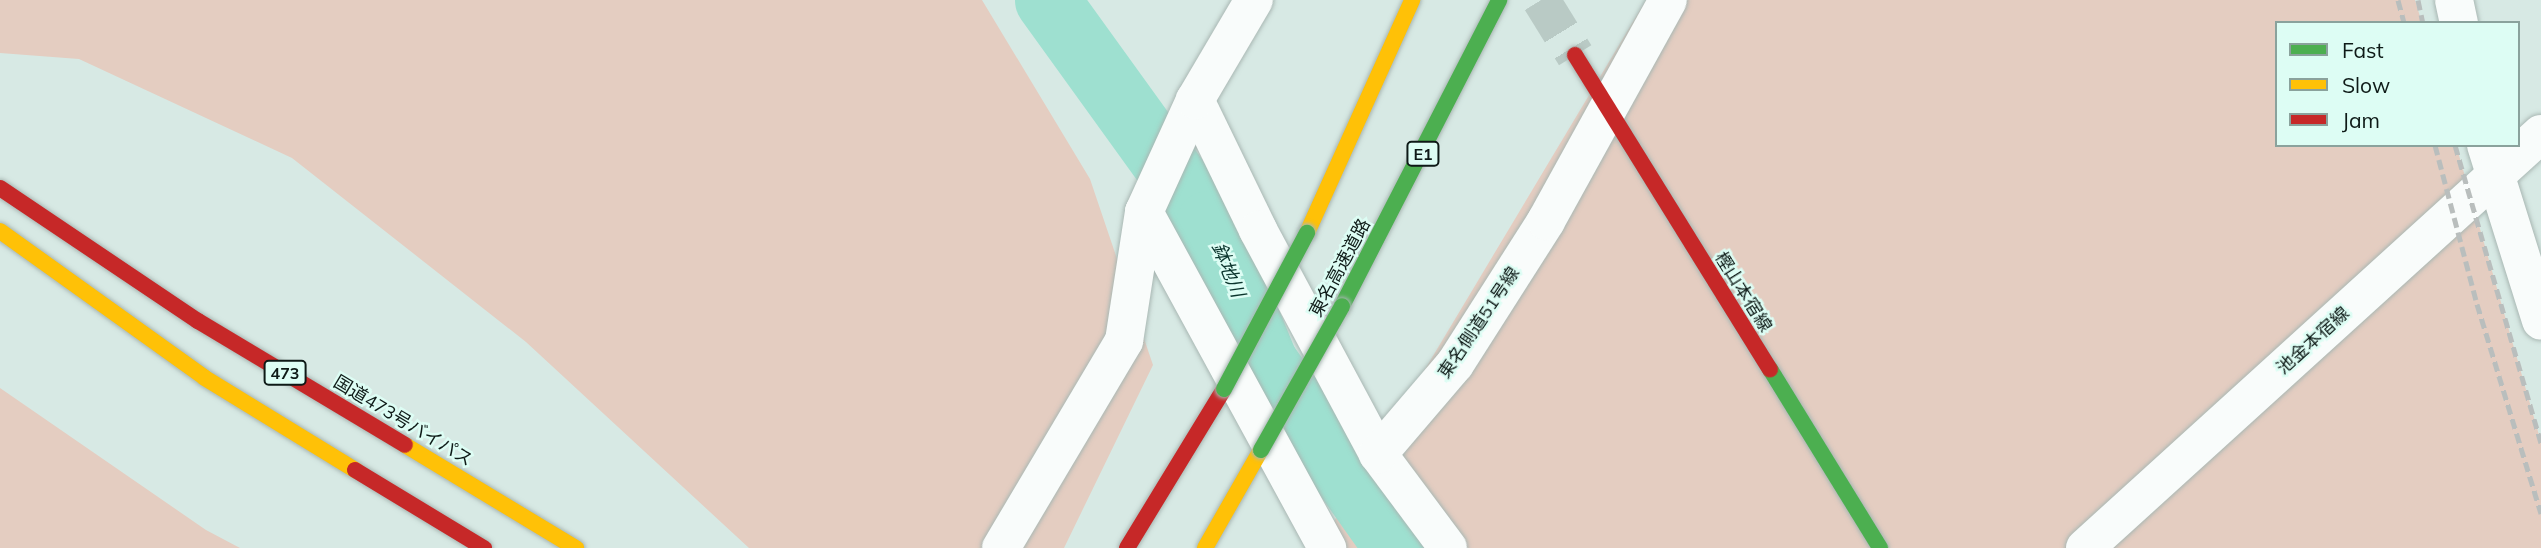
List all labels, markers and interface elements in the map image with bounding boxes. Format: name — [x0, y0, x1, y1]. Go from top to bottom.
legend — [2275, 21, 2520, 147]
text: Fast — [2342, 37, 2384, 63]
text: Slow — [2342, 72, 2390, 98]
text: Jam — [2342, 107, 2380, 133]
road number: E1 — [1406, 142, 1440, 166]
street label: 東名高速道路 — [1305, 215, 1375, 321]
water label: 鉢地川 — [1207, 239, 1249, 301]
street label: 樫山本宿線 — [1710, 248, 1776, 336]
street label: 東名側道51号線 — [1434, 263, 1524, 383]
street label: 池金本宿線 — [2272, 303, 2354, 379]
road number: 473 — [262, 360, 308, 386]
street label: 国道473号バイパス — [330, 371, 476, 471]

